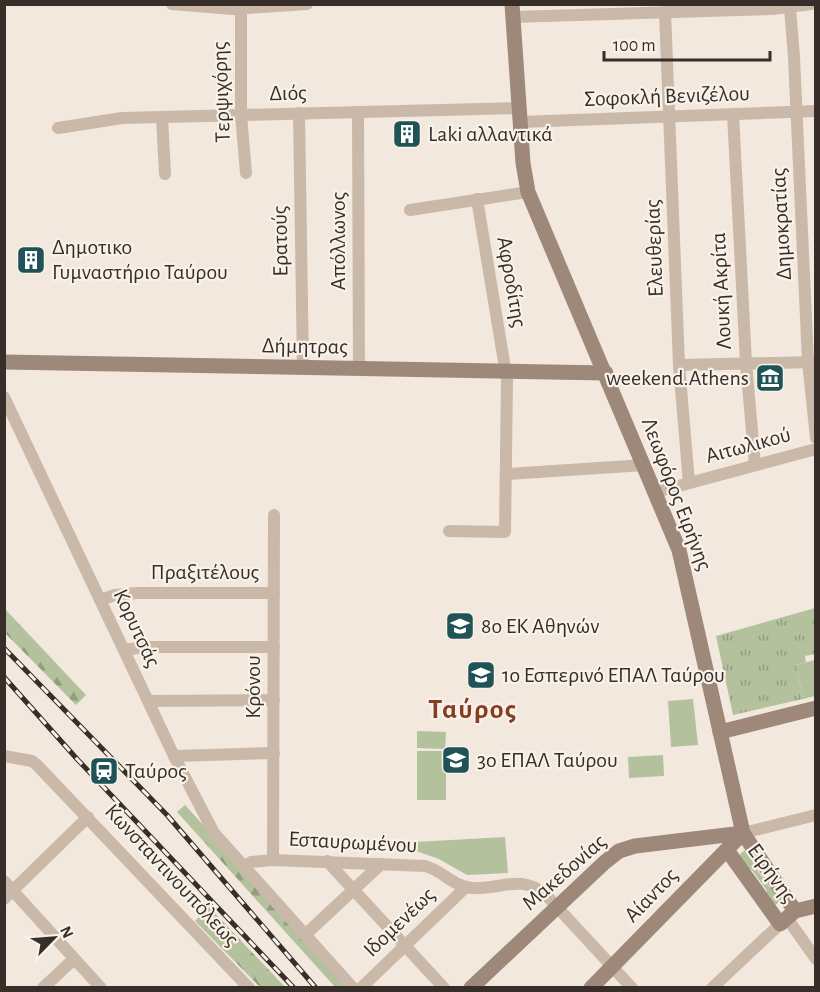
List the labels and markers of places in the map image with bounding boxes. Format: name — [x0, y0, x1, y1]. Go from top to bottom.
building icon: Laki αλλαντικά — [391, 118, 423, 150]
place label: Laki αλλαντικά — [428, 123, 553, 145]
place label: Δημοτικο Γυμναστήριο Ταύρου — [52, 236, 228, 283]
building icon: Δημοτικο Γυμναστήριο Ταύρου — [15, 244, 47, 276]
museum icon: weekend.Athens — [754, 362, 786, 394]
place label: weekend.Athens — [606, 367, 749, 389]
school or university icon: 8ο ΕΚ Αθηνών — [444, 610, 476, 642]
place label: 8ο ΕΚ Αθηνών — [481, 615, 599, 637]
school or university icon: 1ο Εσπερινό ΕΠΑΛ Ταύρου — [465, 659, 497, 691]
place label: 1ο Εσπερινό ΕΠΑΛ Ταύρου — [502, 664, 725, 686]
school or university icon: 3ο ΕΠΑΛ Ταύρου — [440, 744, 472, 776]
place label: 3ο ΕΠΑΛ Ταύρου — [477, 749, 618, 771]
station icon: Ταύρος — [88, 755, 120, 787]
place label: Ταύρος — [125, 760, 187, 782]

